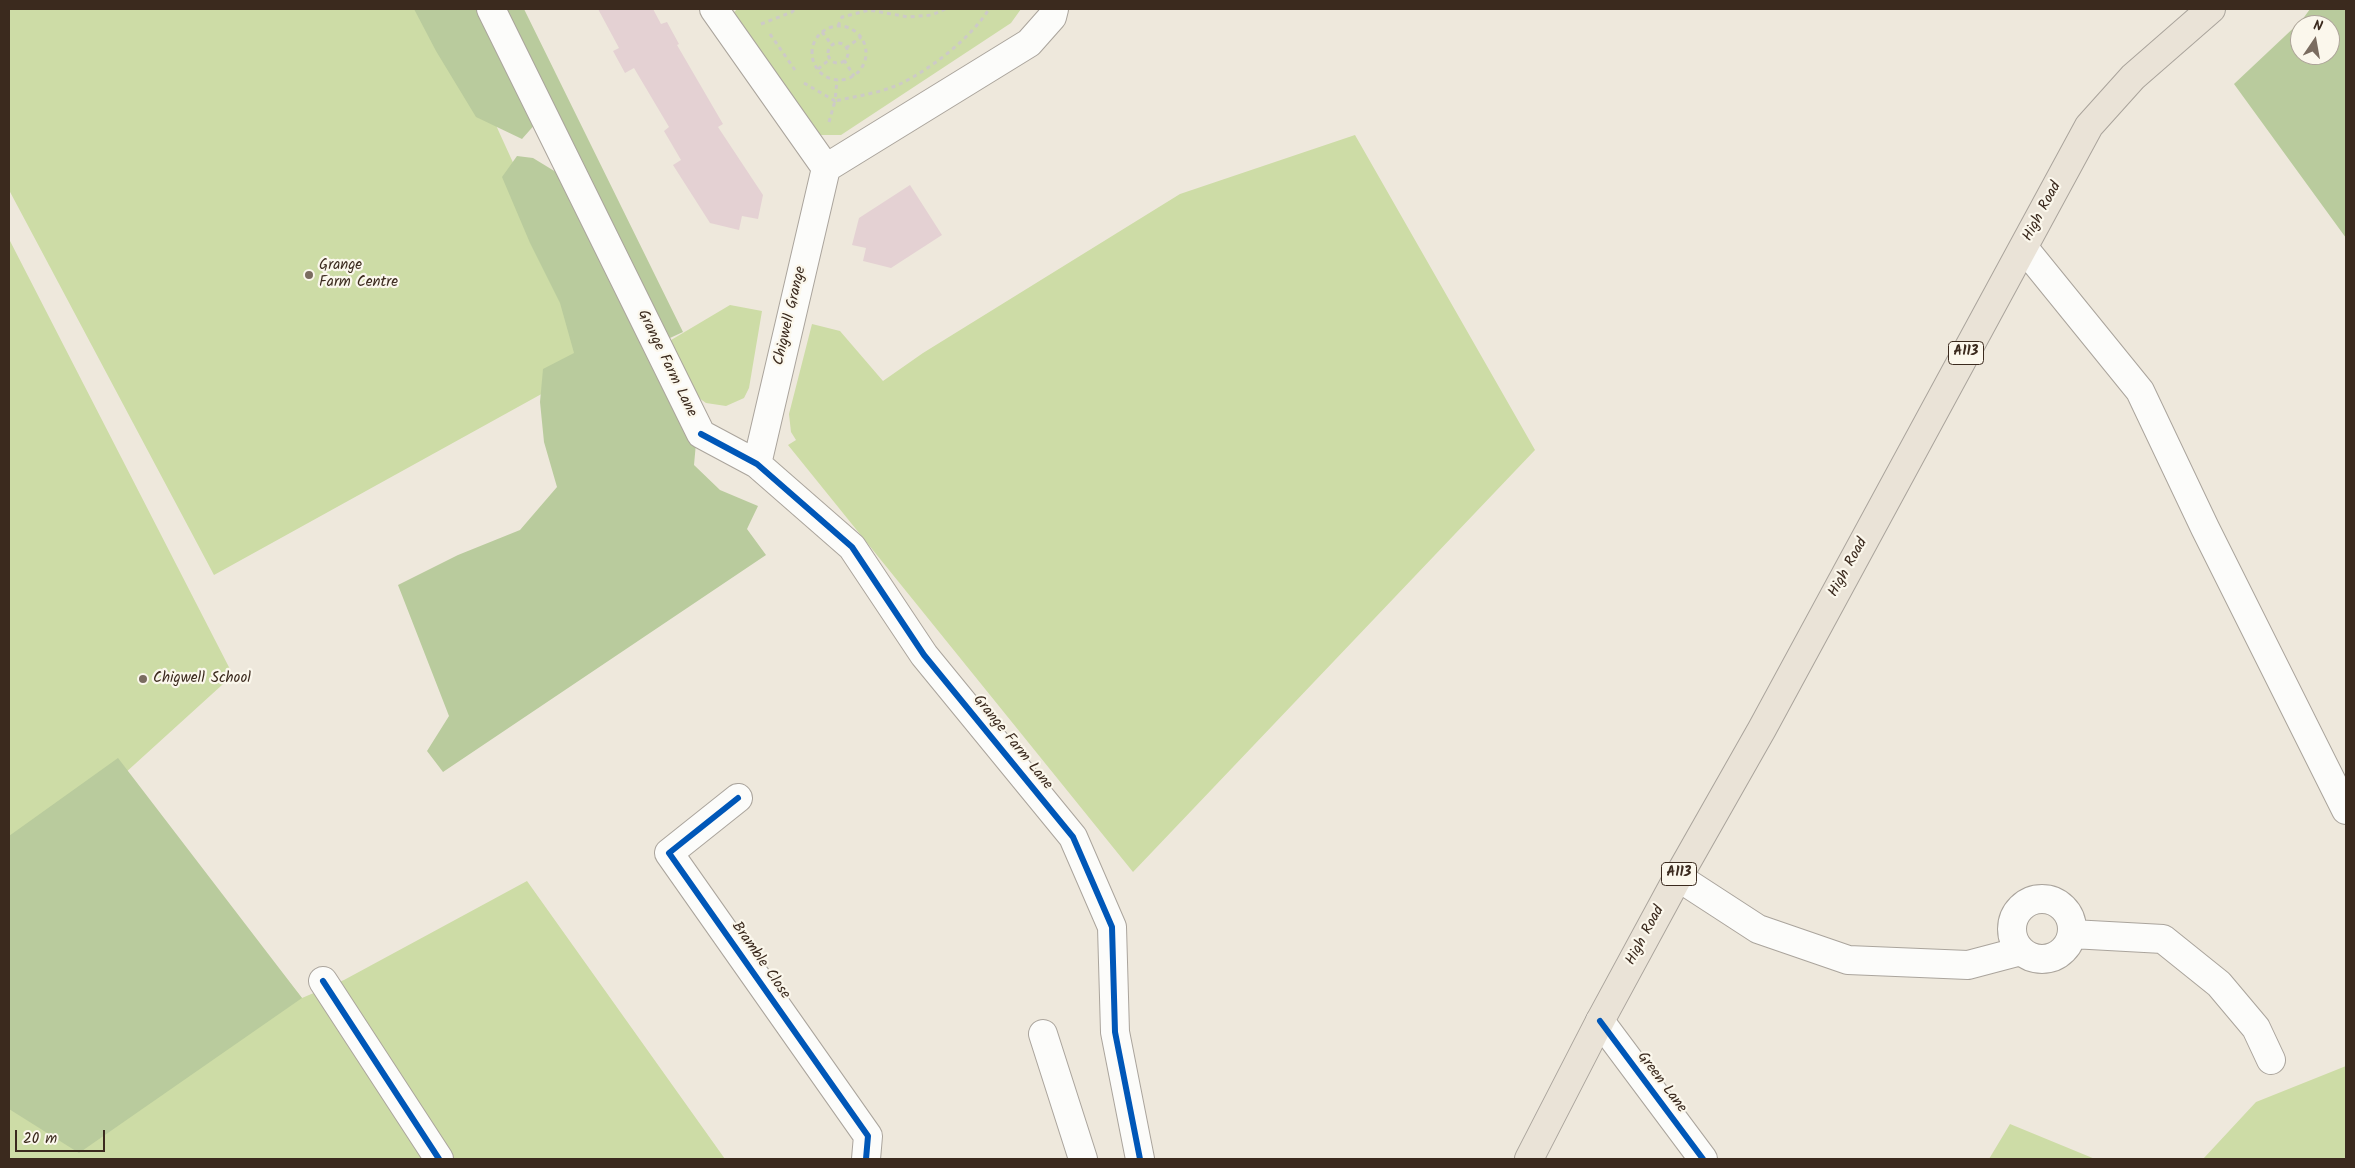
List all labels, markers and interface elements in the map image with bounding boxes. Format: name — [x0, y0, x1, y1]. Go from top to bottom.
north arrow — [2290, 15, 2340, 65]
text: N — [2311, 15, 2325, 38]
street label: High Road — [2020, 179, 2066, 245]
place label: Grange Farm Centre — [319, 257, 398, 292]
street label: Chigwell Grange — [771, 265, 811, 367]
marker: Grange Farm Centre — [303, 269, 315, 281]
street label: Grange Farm Lane — [632, 308, 700, 420]
road number: A113 — [1948, 342, 1984, 364]
street label: High Road — [1825, 535, 1873, 601]
place label: Chigwell School — [153, 670, 251, 688]
marker: Chigwell School — [137, 673, 149, 685]
street label: Grange Farm Lane — [968, 692, 1056, 794]
road number: A113 — [1662, 862, 1696, 886]
street label: High Road — [1623, 903, 1669, 969]
street label: Bramble Close — [727, 919, 793, 1003]
street label: Green Lane — [1632, 1049, 1690, 1117]
scale bar — [18, 1120, 108, 1152]
text: 20 m — [23, 1127, 57, 1151]

